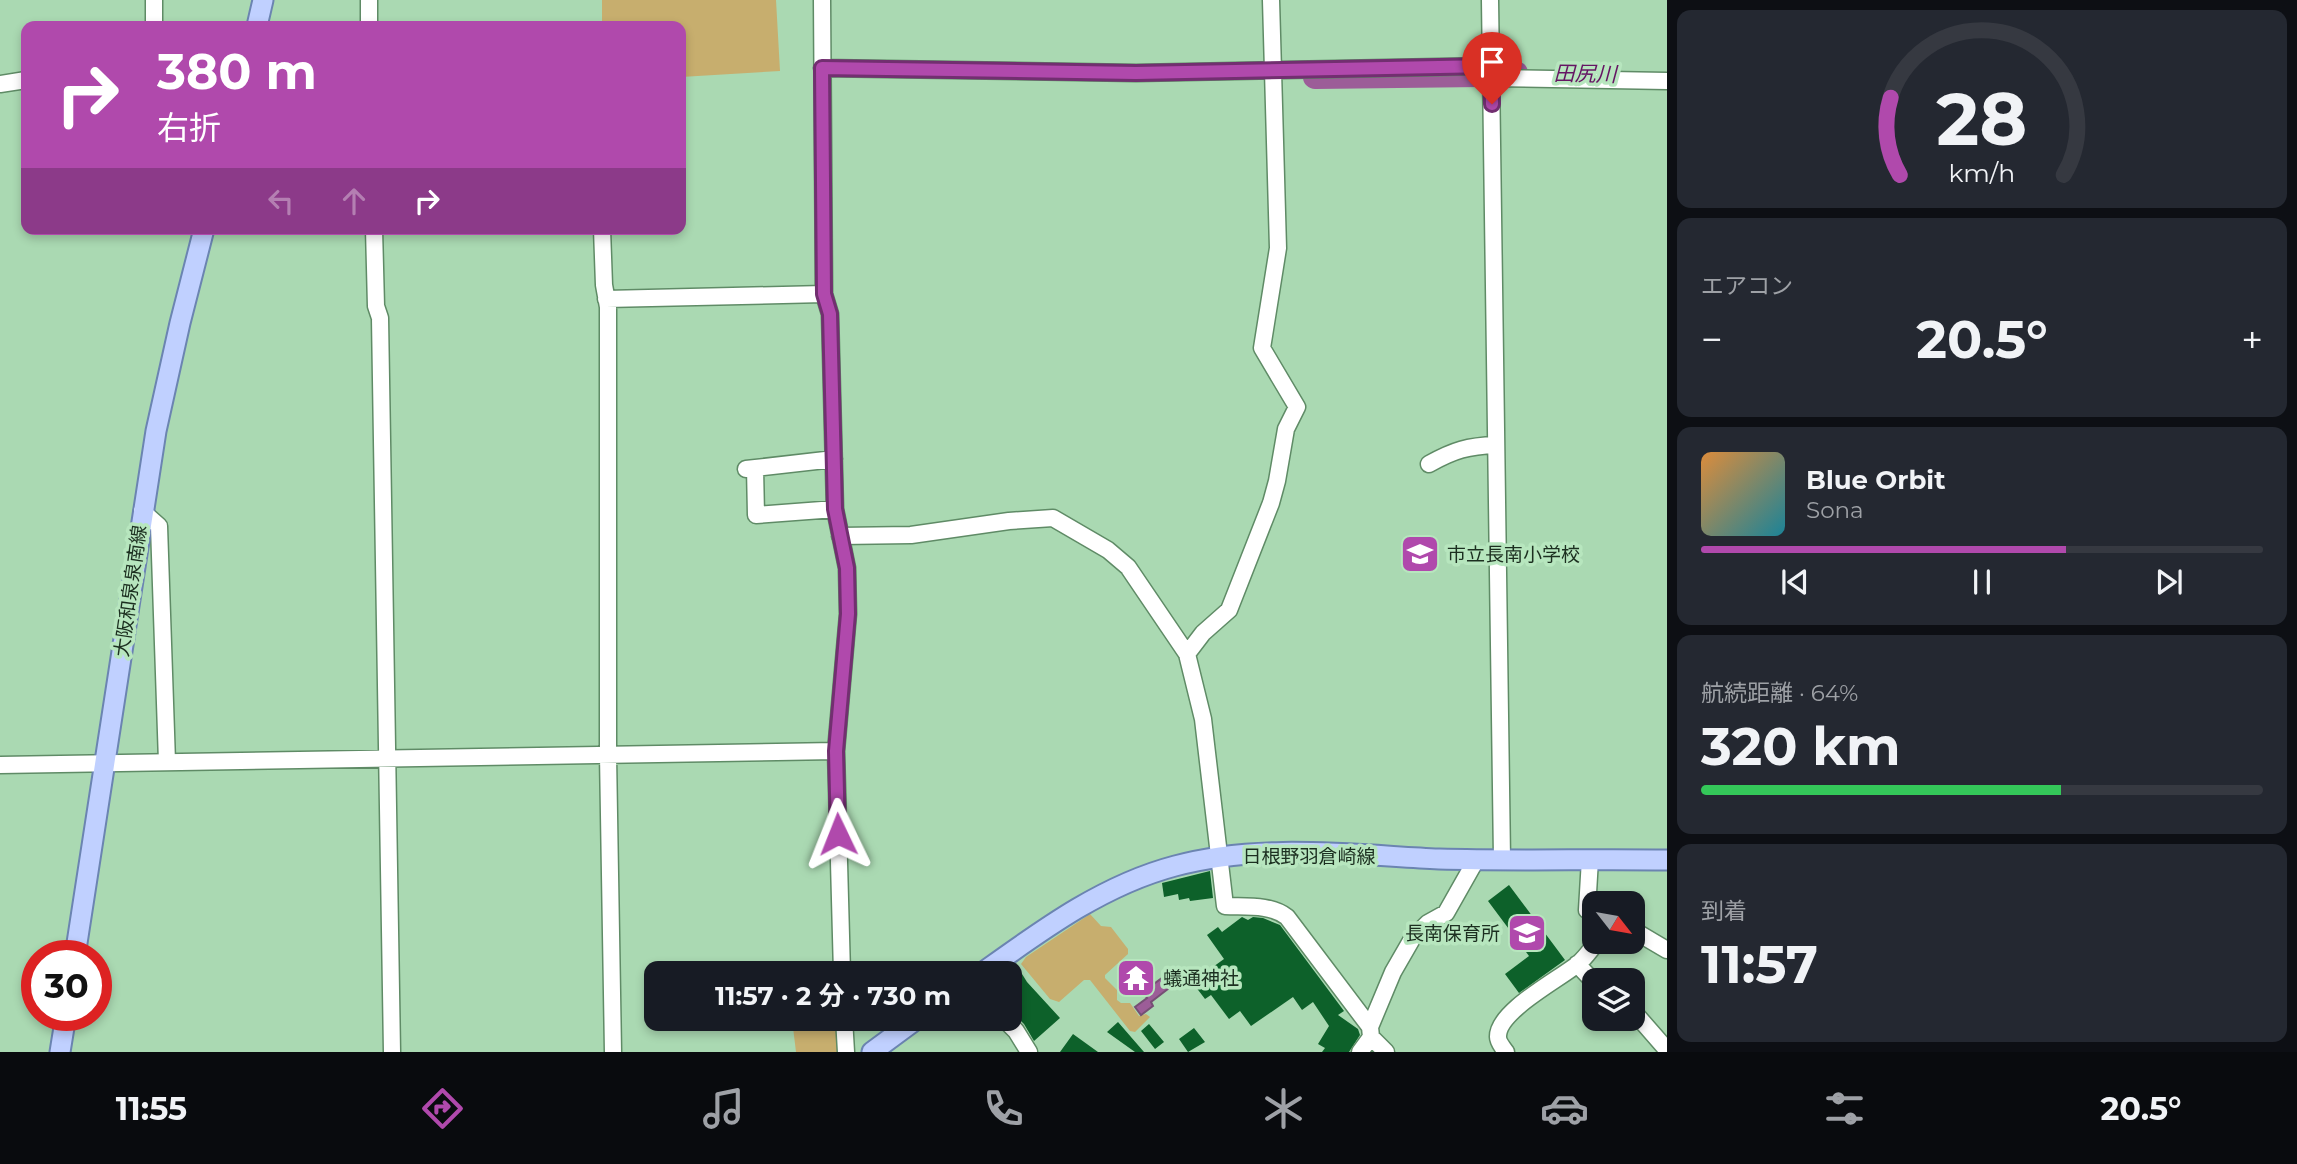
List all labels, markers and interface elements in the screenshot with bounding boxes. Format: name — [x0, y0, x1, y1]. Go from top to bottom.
pin — [1462, 32, 1522, 104]
text: 380 m — [157, 42, 317, 101]
icon: arrive — [1473, 43, 1511, 81]
icon: right — [42, 49, 133, 140]
water label: 田尻川 — [1553, 60, 1619, 87]
text: 28 — [1937, 76, 2028, 164]
text: 右折 — [157, 108, 221, 147]
text: km/h — [1949, 158, 2015, 188]
icon: left — [262, 182, 300, 220]
icon: ahead — [335, 182, 373, 220]
icon: right — [408, 182, 446, 220]
text: エアコン — [1701, 272, 1793, 300]
text: 20.5° — [1916, 308, 2048, 371]
text: − — [1701, 316, 1723, 363]
text: + — [2241, 316, 2263, 363]
text: Blue Orbit — [1806, 464, 1945, 496]
text: Sona — [1806, 496, 1864, 524]
street label: 大阪和泉泉南線 — [110, 524, 151, 659]
school or university icon: 市立長南小学校 — [1399, 533, 1441, 575]
place label: 市立長南小学校 — [1447, 543, 1580, 566]
icon: previous — [1776, 563, 1814, 601]
icon: pause — [1963, 563, 2001, 601]
icon: next — [2150, 563, 2188, 601]
text: 航続距離 · 64% — [1701, 679, 1858, 707]
text: 320 km — [1701, 715, 1901, 778]
position arrow — [801, 797, 875, 871]
street label: 日根野羽倉崎線 — [1242, 845, 1376, 868]
north arrow — [1582, 891, 1645, 954]
map controls — [1582, 891, 1645, 1031]
text: 到着 — [1701, 897, 1747, 925]
school or university icon: 長南保育所 — [1506, 912, 1548, 954]
place label: 長南保育所 — [1405, 922, 1500, 945]
text: 11:57 — [1701, 933, 1818, 996]
speed limit sign: 30 — [21, 940, 112, 1031]
temple icon: 蟻通神社 — [1115, 957, 1157, 999]
place label: 蟻通神社 — [1163, 967, 1239, 990]
button: layers — [1582, 968, 1645, 1031]
text: 11:57 · 2 分 · 730 m — [715, 980, 951, 1012]
icon: directions — [418, 1084, 467, 1133]
icon: music — [699, 1084, 748, 1133]
icon: phone — [979, 1084, 1028, 1133]
icon: climate — [1259, 1084, 1308, 1133]
icon: car — [1540, 1084, 1589, 1133]
icon: filters — [1820, 1084, 1869, 1133]
text: 11:55 — [116, 1089, 187, 1128]
text: 20.5° — [2100, 1089, 2181, 1128]

